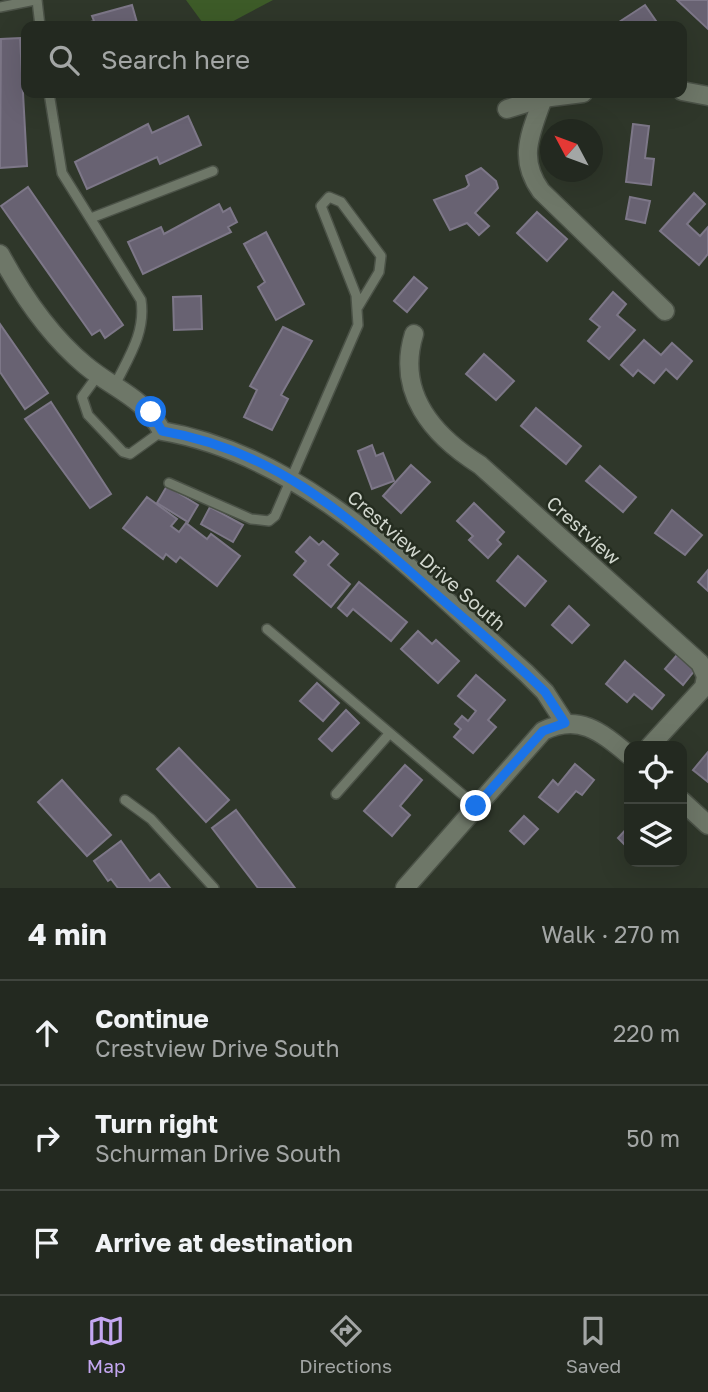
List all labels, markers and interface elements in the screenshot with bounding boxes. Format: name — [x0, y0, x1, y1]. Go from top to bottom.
search box — [21, 21, 687, 98]
icon: search — [45, 41, 83, 79]
text: Search here — [101, 44, 250, 75]
north arrow — [540, 119, 603, 182]
route start — [135, 396, 166, 427]
street label: Crestview Drive South — [343, 485, 511, 635]
street label: Crestview — [542, 491, 626, 569]
map controls — [624, 741, 687, 867]
button: locate — [624, 741, 687, 804]
route end — [460, 790, 491, 821]
button: layers — [624, 804, 687, 867]
text: 4 min — [28, 916, 107, 952]
text: Walk · 270 m — [541, 920, 680, 948]
text: Continue — [95, 1003, 209, 1034]
icon: ahead — [28, 1014, 66, 1052]
text: 220 m — [613, 1019, 680, 1047]
text: Crestview Drive South — [95, 1034, 340, 1062]
text: Turn right — [95, 1108, 218, 1139]
icon: right — [28, 1119, 66, 1157]
text: 50 m — [626, 1124, 680, 1152]
text: Schurman Drive South — [95, 1139, 341, 1167]
icon: arrive — [28, 1224, 66, 1262]
text: Arrive at destination — [95, 1227, 353, 1258]
tab: Map — [87, 1312, 126, 1377]
tab: Directions — [299, 1312, 392, 1377]
tab: Saved — [566, 1312, 621, 1377]

